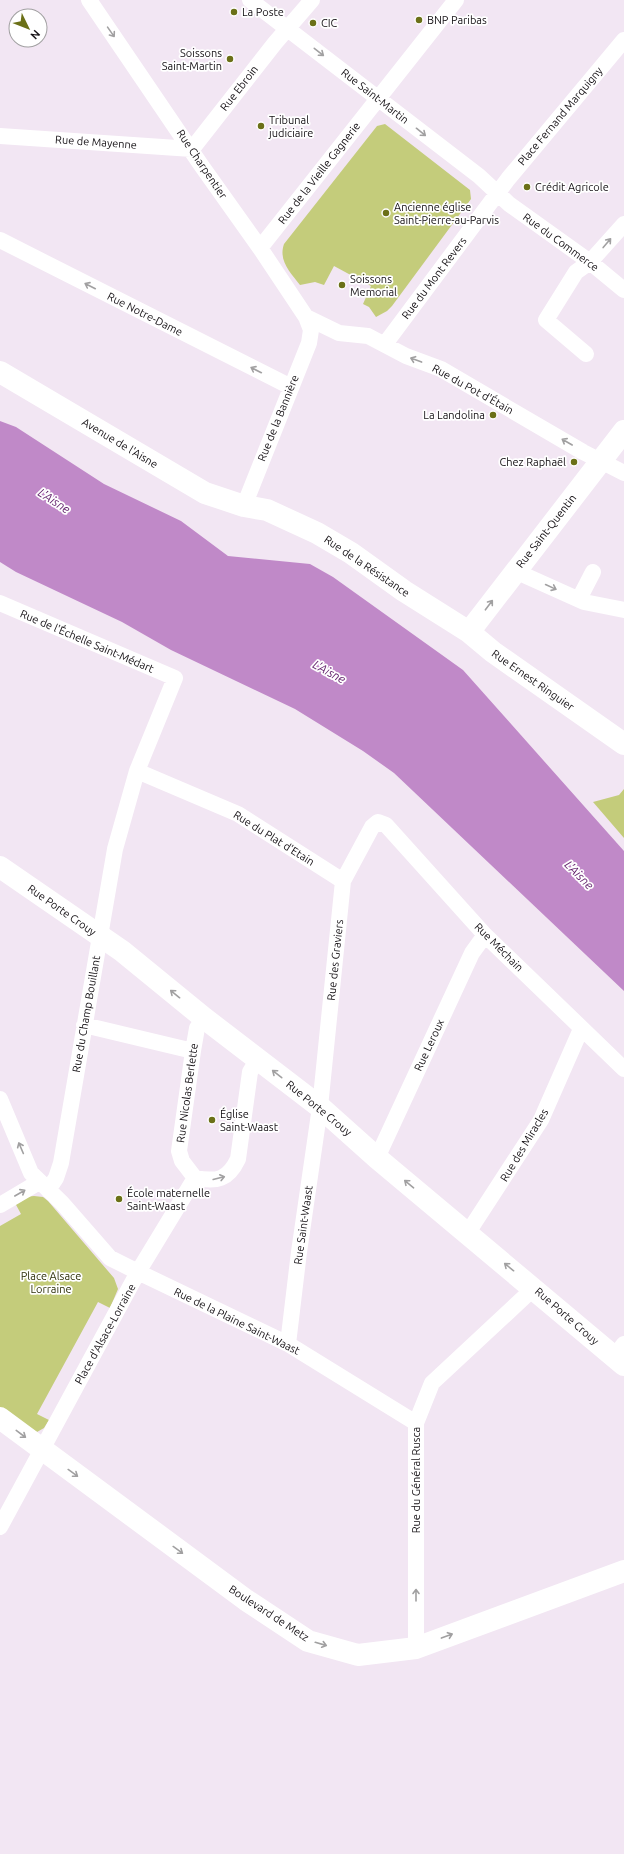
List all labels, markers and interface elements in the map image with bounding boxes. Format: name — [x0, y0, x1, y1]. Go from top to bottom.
place label: La Poste — [242, 6, 284, 18]
marker: La Poste — [229, 7, 239, 17]
north arrow — [8, 8, 48, 48]
place label: BNP Paribas — [427, 14, 487, 26]
marker: BNP Paribas — [414, 15, 424, 25]
place label: CIC — [321, 17, 338, 29]
marker: CIC — [308, 18, 318, 28]
one-way arrow — [107, 26, 115, 37]
text: N — [28, 28, 43, 42]
place label: Soissons Saint-Martin — [162, 47, 222, 72]
one-way arrow — [313, 48, 324, 56]
marker: Soissons Saint-Martin — [225, 54, 235, 64]
street label: Rue Ebroin — [218, 63, 260, 113]
street label: Place Fernand Marquigny — [515, 64, 605, 168]
street label: Rue Saint-Martin — [339, 66, 411, 126]
place label: Tribunal judiciaire — [268, 114, 313, 139]
street label: Rue de la Vieille Gagnerie — [276, 120, 362, 226]
marker: Tribunal judiciaire — [256, 121, 266, 131]
street label: Rue Charpentier — [174, 127, 230, 201]
one-way arrow — [416, 128, 426, 137]
street label: Rue de Mayenne — [55, 133, 137, 151]
place label: Crédit Agricole — [535, 181, 609, 193]
marker: Crédit Agricole — [522, 182, 532, 192]
place label: Ancienne église Saint-Pierre-au-Parvis — [394, 201, 499, 226]
marker: Ancienne église Saint-Pierre-au-Parvis — [381, 208, 391, 218]
street label: Rue du Commerce — [521, 211, 601, 273]
street label: Rue du Mont Revers — [399, 235, 469, 321]
one-way arrow — [603, 238, 612, 249]
place label: Soissons Memorial — [350, 273, 397, 298]
marker: Soissons Memorial — [337, 280, 347, 290]
one-way arrow — [84, 281, 96, 289]
street label: Rue Notre-Dame — [105, 290, 185, 338]
one-way arrow — [409, 356, 422, 363]
street label: Rue du Pot d'Étain — [430, 361, 516, 416]
one-way arrow — [250, 366, 262, 373]
street label: Rue de la Bannière — [255, 373, 301, 463]
place label: La Landolina — [423, 409, 485, 421]
marker: La Landolina — [488, 410, 498, 420]
street label: Avenue de l'Aisne — [80, 416, 160, 470]
one-way arrow — [561, 438, 573, 446]
place label: Chez Raphaël — [500, 456, 566, 468]
marker: Chez Raphaël — [569, 457, 579, 467]
water label: L'Aisne — [36, 486, 73, 516]
street label: Rue Saint-Quentin — [514, 492, 578, 570]
street label: Rue de la Résistance — [322, 533, 412, 599]
one-way arrow — [545, 583, 557, 591]
one-way arrow — [485, 600, 493, 611]
street label: Rue de l'Échelle Saint-Médart — [18, 606, 157, 675]
street label: Rue Ernest Ringuier — [490, 647, 577, 713]
water label: L'Aisne — [311, 657, 348, 686]
street label: Rue du Plat d'Etain — [231, 808, 317, 868]
water label: L'Aisne — [562, 858, 596, 892]
street label: Rue Porte Crouy — [26, 882, 99, 938]
street label: Rue des Graviers — [325, 919, 345, 1001]
street label: Rue Méchain — [472, 920, 526, 974]
street label: Rue du Champ Bouillant — [70, 954, 102, 1073]
one-way arrow — [169, 989, 180, 998]
street label: Rue Leroux — [412, 1017, 446, 1073]
street label: Rue Nicolas Berlette — [174, 1042, 200, 1144]
one-way arrow — [272, 1070, 283, 1078]
street label: Rue Porte Crouy — [284, 1078, 355, 1138]
street label: Rue des Miracles — [498, 1106, 550, 1183]
place label: Église Saint-Waast — [220, 1107, 279, 1133]
marker: Église Saint-Waast — [207, 1115, 217, 1125]
one-way arrow — [16, 1142, 24, 1154]
one-way arrow — [213, 1174, 226, 1181]
one-way arrow — [403, 1180, 414, 1189]
street label: Rue Saint-Waast — [292, 1184, 315, 1265]
place label: École maternelle Saint-Waast — [127, 1186, 210, 1212]
one-way arrow — [13, 1189, 25, 1197]
marker: École maternelle Saint-Waast — [114, 1194, 124, 1204]
one-way arrow — [503, 1263, 514, 1272]
park label: Place Alsace Lorraine — [21, 1270, 81, 1295]
street label: Place d'Alsace-Lorraine — [72, 1282, 138, 1386]
street label: Rue de la Plaine Saint-Waast — [172, 1285, 302, 1357]
street label: Rue Porte Crouy — [533, 1285, 602, 1347]
street label: Rue du Général Rusca — [410, 1427, 422, 1533]
one-way arrow — [15, 1430, 26, 1438]
one-way arrow — [67, 1469, 78, 1477]
one-way arrow — [172, 1546, 183, 1554]
street label: Boulevard de Metz — [227, 1583, 311, 1643]
one-way arrow — [412, 1589, 420, 1602]
one-way arrow — [440, 1632, 452, 1640]
one-way arrow — [314, 1641, 327, 1649]

